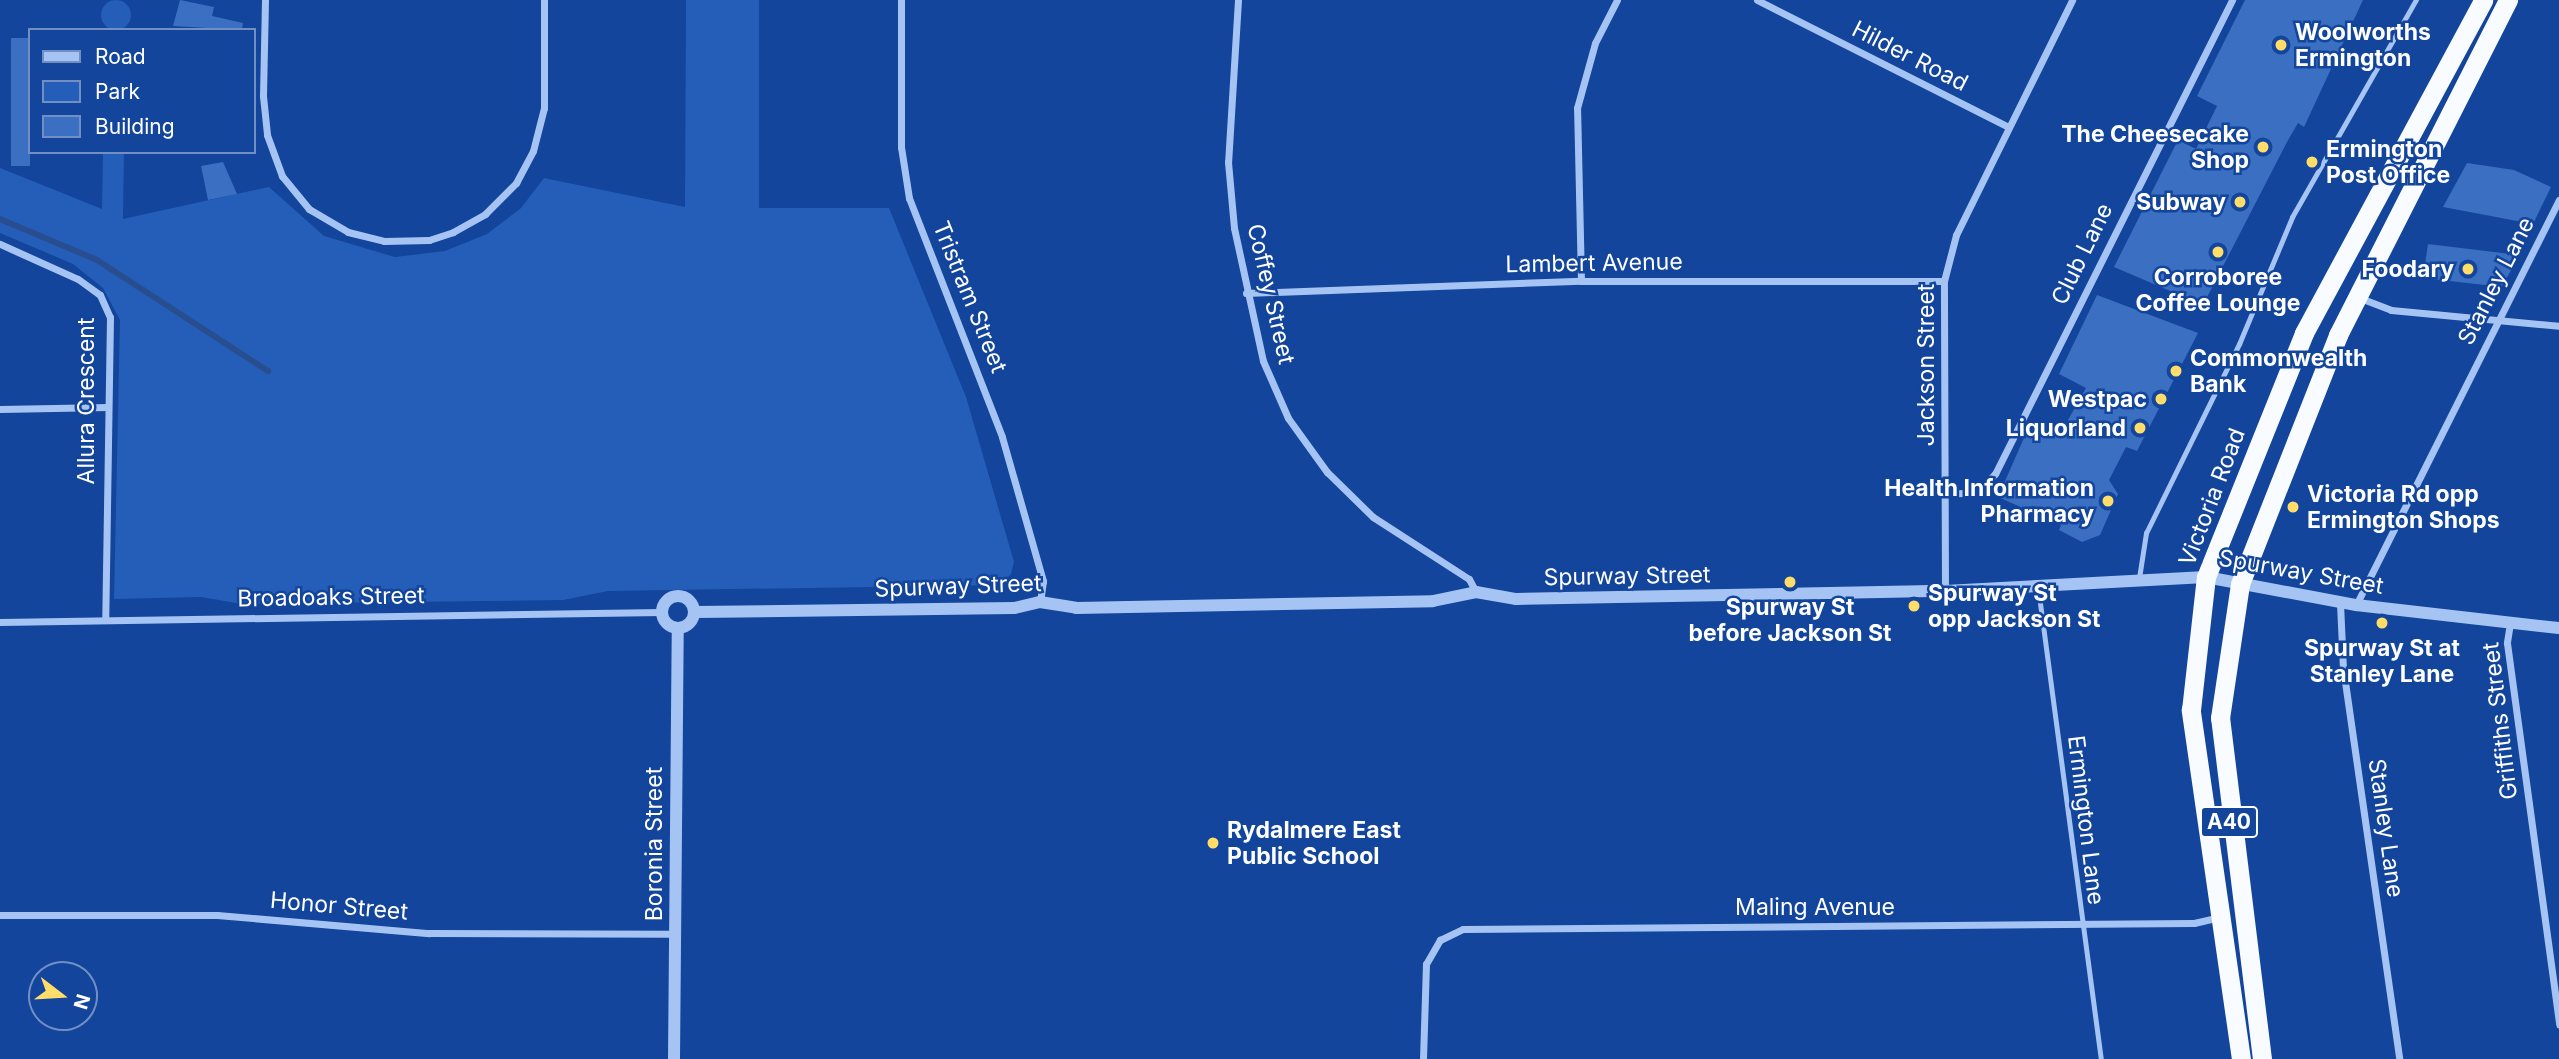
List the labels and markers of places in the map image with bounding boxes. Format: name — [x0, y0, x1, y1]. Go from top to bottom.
place label: Woolworths Ermington — [2295, 18, 2431, 72]
marker: Woolworths Ermington — [2273, 37, 2289, 53]
place label: The Cheesecake Shop — [2061, 120, 2249, 174]
place label: Ermington Post Office — [2326, 135, 2450, 189]
marker: The Cheesecake Shop — [2255, 139, 2271, 155]
marker: Ermington Post Office — [2304, 154, 2320, 170]
place label: Subway — [2136, 188, 2226, 216]
marker: Subway — [2232, 194, 2248, 210]
marker: Corroboree Coffee Lounge — [2210, 244, 2226, 260]
place label: Foodary — [2362, 255, 2454, 283]
marker: Foodary — [2460, 261, 2476, 277]
place label: Corroboree Coffee Lounge — [2136, 263, 2300, 317]
place label: Commonwealth Bank — [2190, 344, 2367, 398]
marker: Commonwealth Bank — [2168, 363, 2184, 379]
place label: Westpac — [2048, 385, 2147, 413]
marker: Westpac — [2153, 391, 2169, 407]
place label: Liquorland — [2006, 414, 2126, 442]
marker: Liquorland — [2132, 420, 2148, 436]
place label: Health Information Pharmacy — [1884, 474, 2094, 528]
place label: Victoria Rd opp Ermington Shops — [2307, 480, 2500, 534]
marker: Health Information Pharmacy — [2100, 493, 2116, 509]
marker: Victoria Rd opp Ermington Shops — [2285, 499, 2301, 515]
marker: Spurway St before Jackson St — [1782, 574, 1798, 590]
place label: Spurway St opp Jackson St — [1928, 579, 2100, 633]
place label: Spurway St before Jackson St — [1689, 593, 1891, 647]
marker: Spurway St opp Jackson St — [1906, 598, 1922, 614]
marker: Spurway St at Stanley Lane — [2374, 615, 2390, 631]
place label: Spurway St at Stanley Lane — [2304, 634, 2460, 688]
place label: Rydalmere East Public School — [1227, 816, 1401, 870]
marker: Rydalmere East Public School — [1205, 835, 1221, 851]

